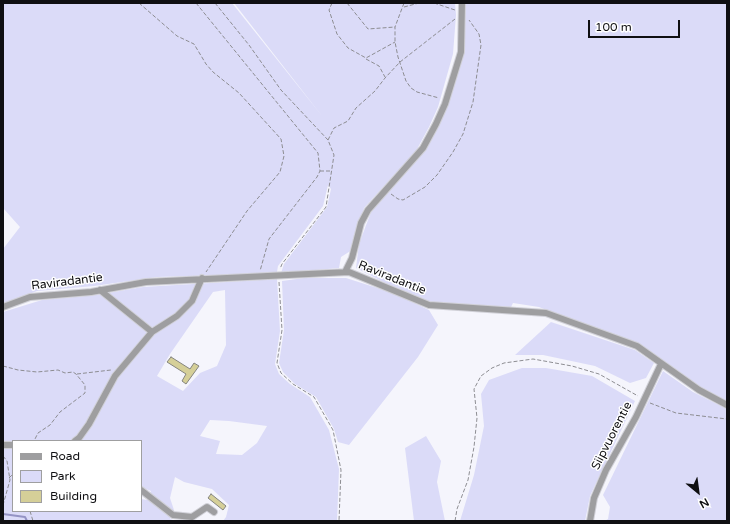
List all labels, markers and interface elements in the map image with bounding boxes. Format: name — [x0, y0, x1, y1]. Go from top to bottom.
scale bar — [590, 12, 682, 38]
text: 100 m — [595, 20, 632, 34]
street label: Raviradantie — [356, 258, 428, 298]
street label: Raviradantie — [31, 270, 103, 294]
street label: Siipvuorentie — [589, 400, 635, 472]
legend — [12, 440, 142, 512]
text: Road — [50, 449, 80, 463]
text: Park — [50, 469, 76, 483]
north arrow — [678, 472, 718, 512]
text: Building — [50, 489, 97, 503]
text: N — [697, 495, 711, 511]

